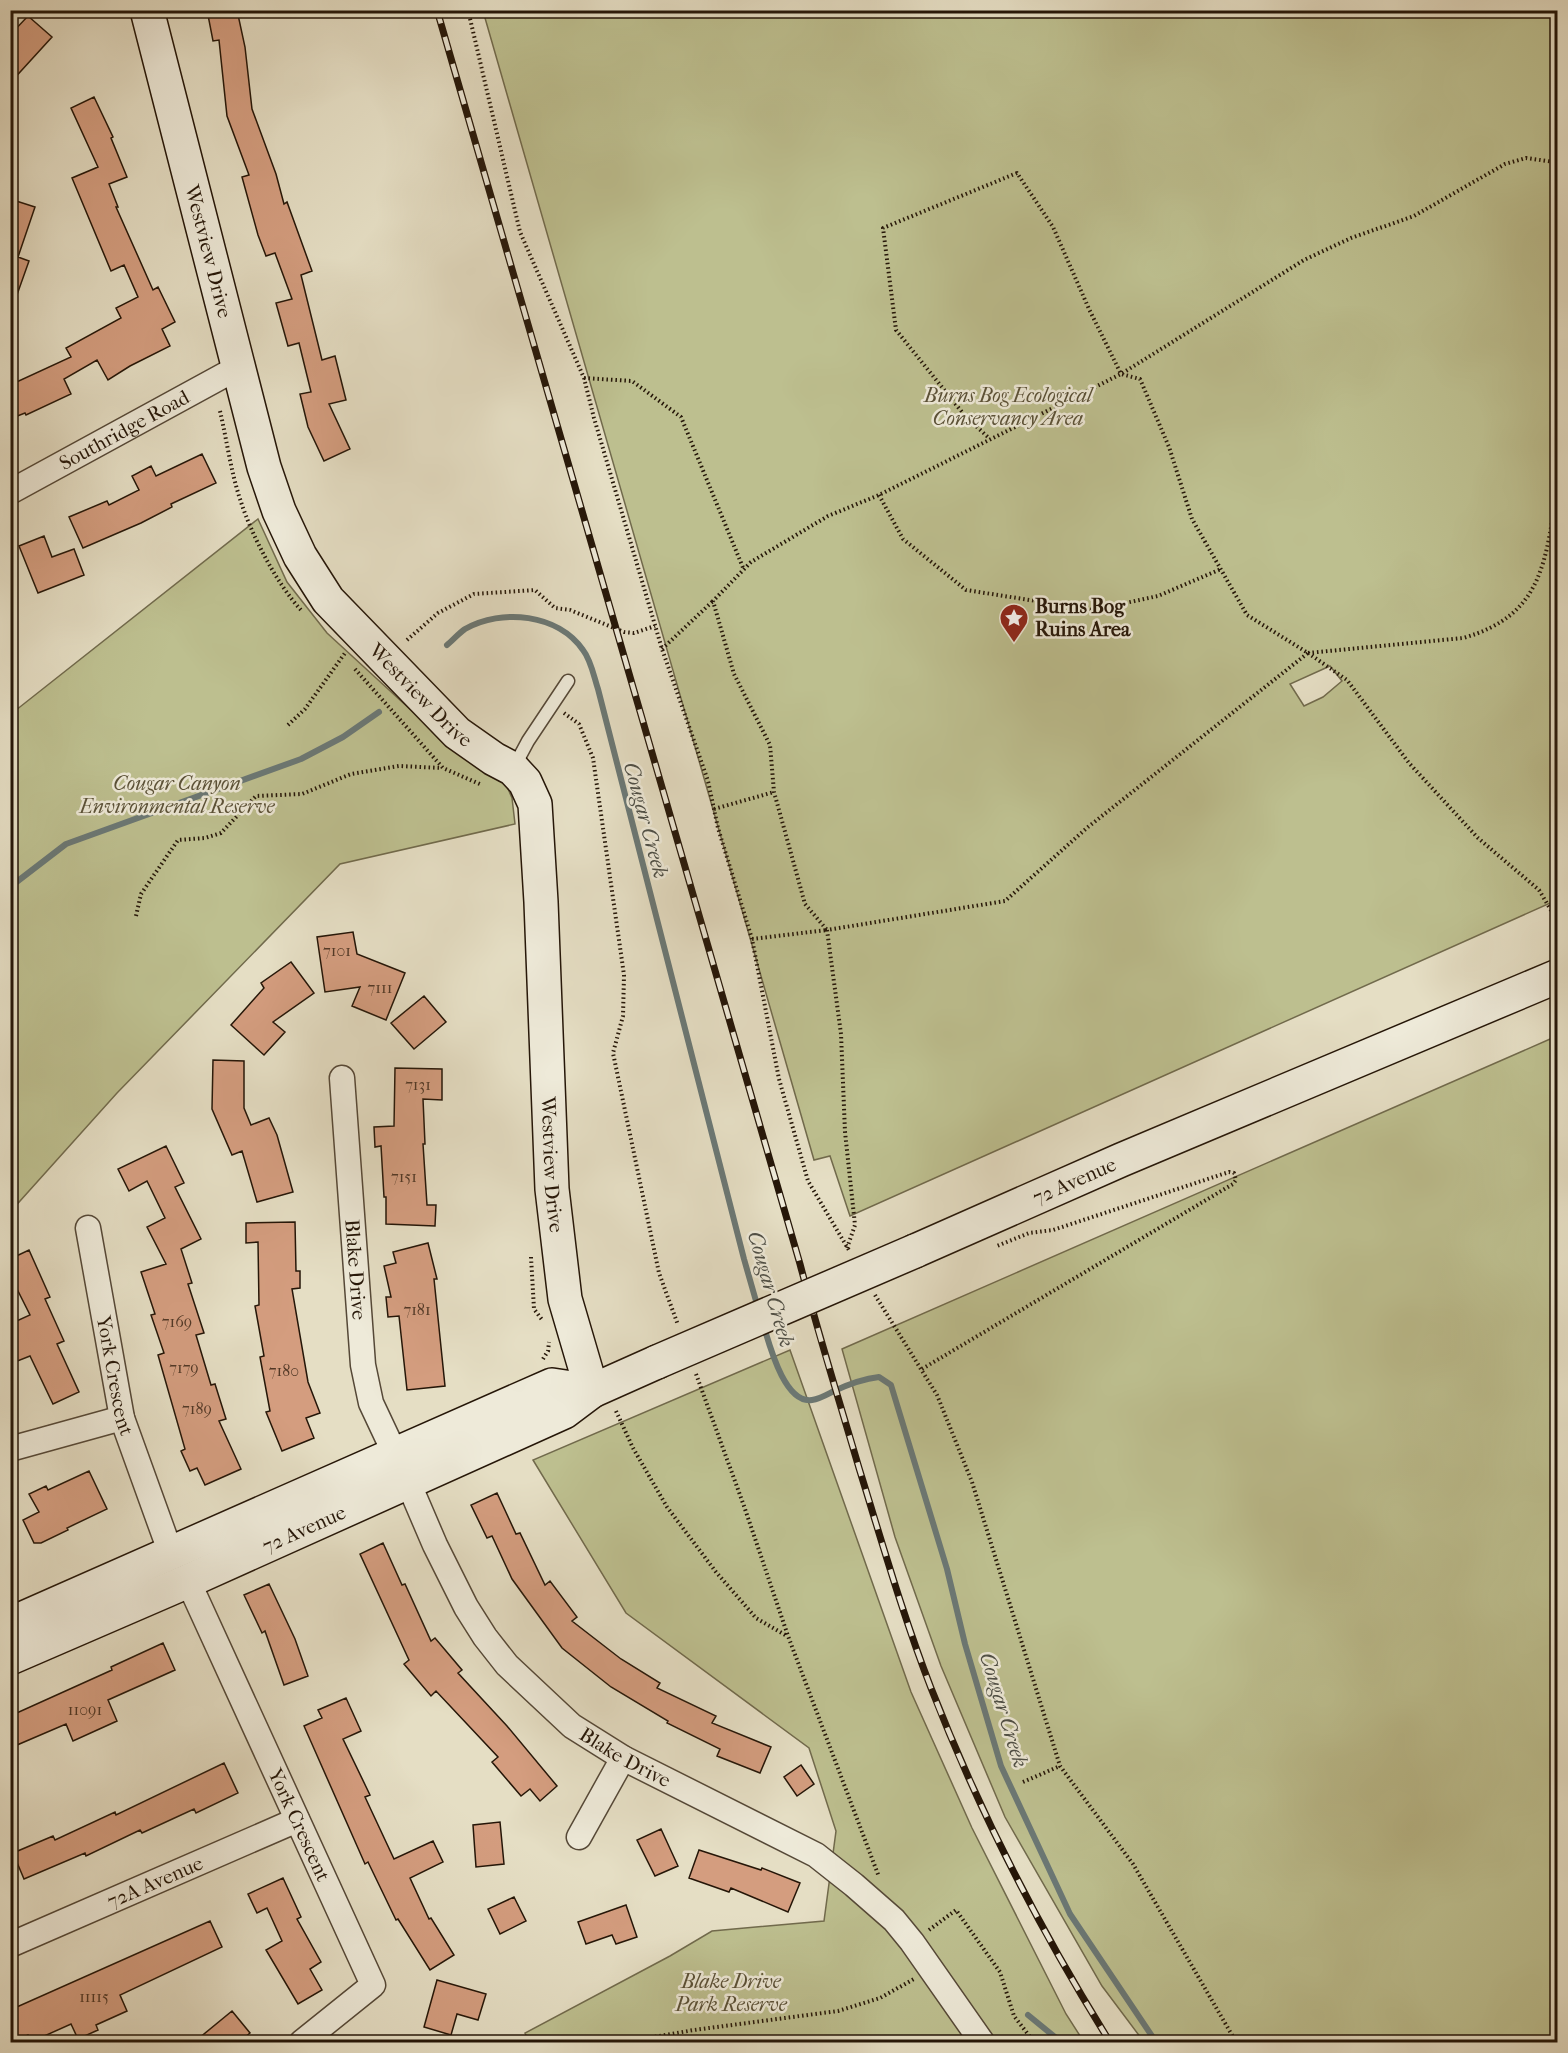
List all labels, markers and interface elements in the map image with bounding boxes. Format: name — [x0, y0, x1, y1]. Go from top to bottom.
street label: Westview Drive — [180, 181, 236, 320]
park label: Burns Bog Ecological Conservancy Area — [923, 384, 1094, 430]
street label: Southridge Road — [55, 385, 194, 475]
place label: Burns Bog Ruins Area — [1035, 595, 1131, 641]
place icon: Burns Bog Ruins Area — [998, 602, 1030, 644]
street label: Westview Drive — [364, 638, 476, 752]
water label: Cougar Creek — [619, 759, 673, 881]
park label: Cougar Canyon Environmental Reserve — [78, 772, 275, 818]
house number: 7101 — [323, 941, 351, 960]
house number: 7111 — [368, 978, 392, 997]
house number: 7131 — [405, 1075, 431, 1094]
street label: Westview Drive — [536, 1095, 568, 1234]
street label: 72 Avenue — [1029, 1153, 1120, 1210]
house number: 7151 — [391, 1167, 417, 1186]
street label: Blake Drive — [340, 1218, 371, 1321]
water label: Cougar Creek — [743, 1228, 799, 1350]
house number: 7181 — [403, 1300, 431, 1319]
house number: 7169 — [162, 1312, 192, 1331]
street label: York Crescent — [92, 1313, 138, 1439]
house number: 7179 — [169, 1358, 199, 1377]
house number: 7180 — [269, 1361, 299, 1380]
house number: 7189 — [182, 1399, 212, 1418]
street label: 72 Avenue — [259, 1501, 349, 1558]
water label: Cougar Creek — [975, 1649, 1033, 1771]
house number: 11091 — [68, 1700, 102, 1719]
street label: Blake Drive — [575, 1723, 675, 1792]
street label: York Crescent — [263, 1764, 335, 1885]
street label: 72A Avenue — [104, 1851, 206, 1913]
park label: Blake Drive Park Reserve — [674, 1970, 788, 2016]
house number: 11115 — [79, 1987, 109, 2006]

